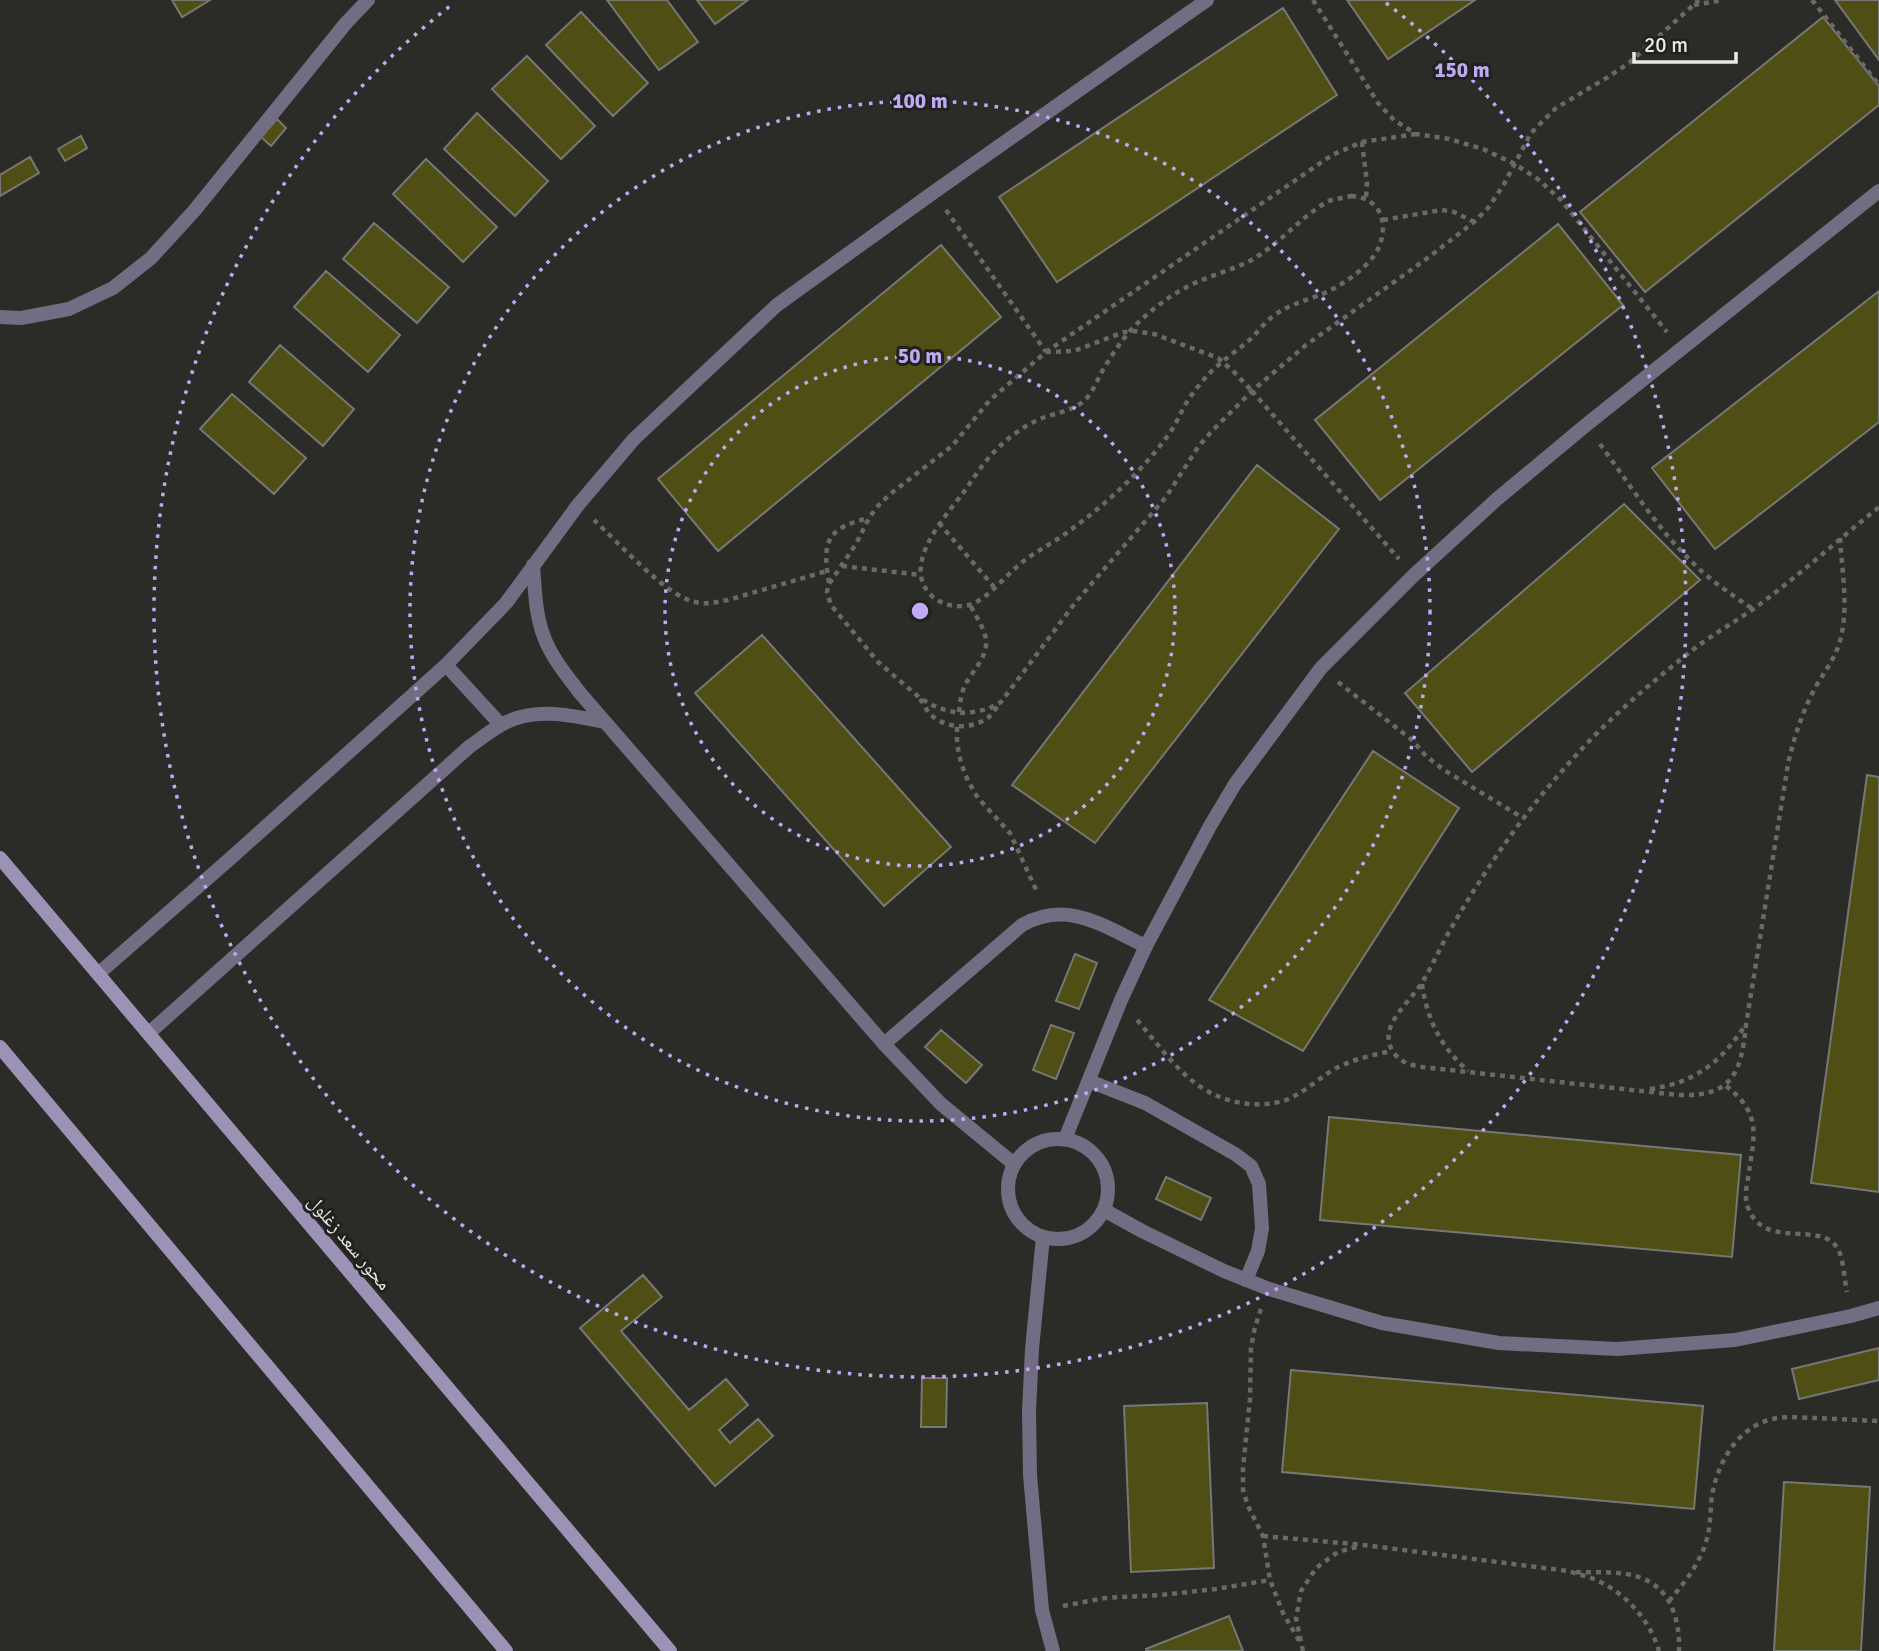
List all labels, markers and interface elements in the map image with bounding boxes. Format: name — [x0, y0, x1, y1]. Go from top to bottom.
scale bar — [1634, 21, 1736, 65]
text: 20 m — [1644, 32, 1688, 58]
text: 150 m — [1434, 57, 1490, 83]
text: 100 m — [892, 88, 948, 114]
text: 50 m — [898, 343, 942, 369]
centre of rings — [908, 599, 932, 623]
street label: محور سعد زغلول — [302, 1190, 396, 1295]

